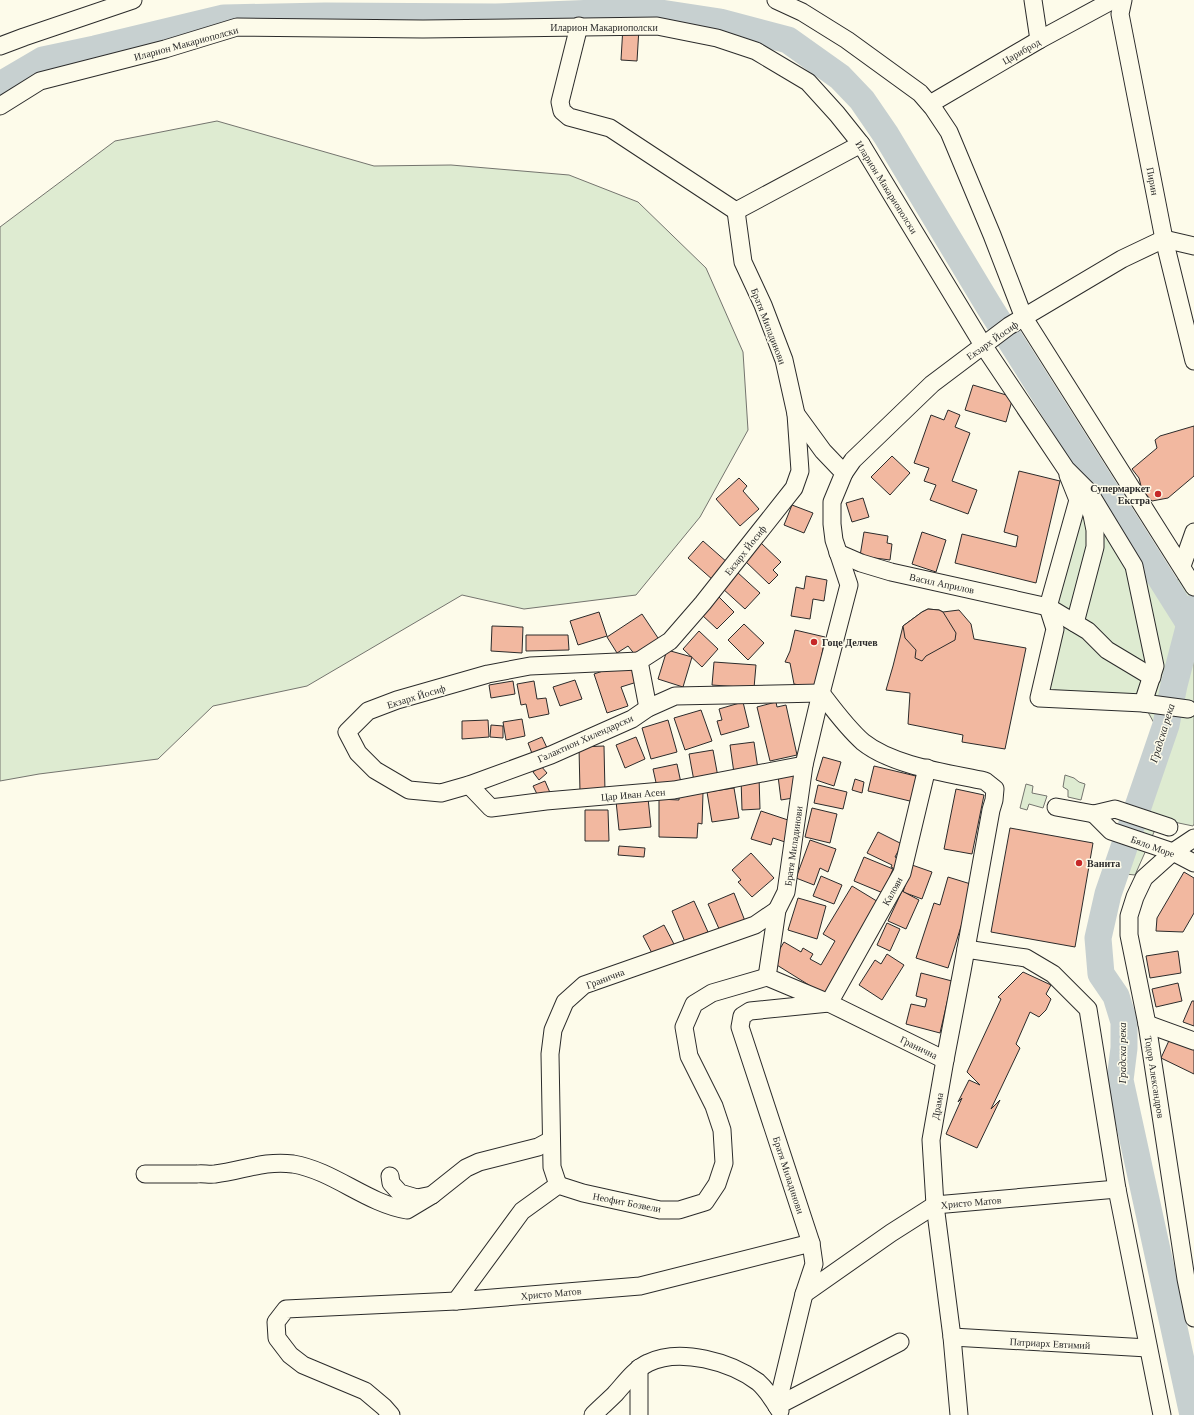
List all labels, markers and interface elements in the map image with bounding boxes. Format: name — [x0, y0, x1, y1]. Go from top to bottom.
street label: Иларион Макариополски — [550, 22, 658, 33]
street label: Иларион Макариополски — [133, 24, 240, 63]
street label: Цариброд — [1000, 36, 1042, 67]
street label: Иларион Макариополски — [853, 139, 920, 236]
street label: Пирин — [1144, 166, 1161, 197]
street label: Братя Миладинови — [749, 286, 788, 366]
street label: Екзарх Йосиф — [964, 318, 1021, 362]
place label: Супермаркет Екстра — [1090, 483, 1150, 506]
marker: Супермаркет Екстра — [1153, 489, 1163, 499]
street label: Екзарх Йосиф — [722, 523, 769, 578]
street label: Васил Априлов — [908, 571, 976, 596]
marker: Гоце Делчев — [809, 637, 819, 647]
place label: Гоце Делчев — [822, 637, 878, 648]
street label: Екзарх Йосиф — [386, 682, 447, 711]
water label: Градска река — [1147, 701, 1177, 765]
street label: Галактион Хилендарски — [536, 712, 635, 764]
street label: Цар Иван Асен — [600, 786, 666, 803]
street label: Братя Миладинови — [782, 805, 805, 887]
street label: Бяло Море — [1129, 833, 1177, 860]
marker: Ванита — [1074, 858, 1084, 868]
place label: Ванита — [1087, 858, 1120, 869]
street label: Калоян — [880, 875, 905, 907]
street label: Гранична — [584, 966, 626, 991]
water label: Градска река — [1116, 1022, 1128, 1085]
street label: Гранична — [898, 1034, 940, 1061]
street label: Тодор Александров — [1143, 1035, 1166, 1119]
street label: Драма — [930, 1091, 945, 1120]
street label: Братя Миладинови — [771, 1135, 806, 1216]
street label: Неофит Бозвели — [592, 1190, 663, 1215]
street label: Христо Матов — [940, 1194, 1002, 1211]
street label: Христо Матов — [520, 1285, 582, 1302]
street label: Патриарх Евтимий — [1009, 1336, 1091, 1351]

